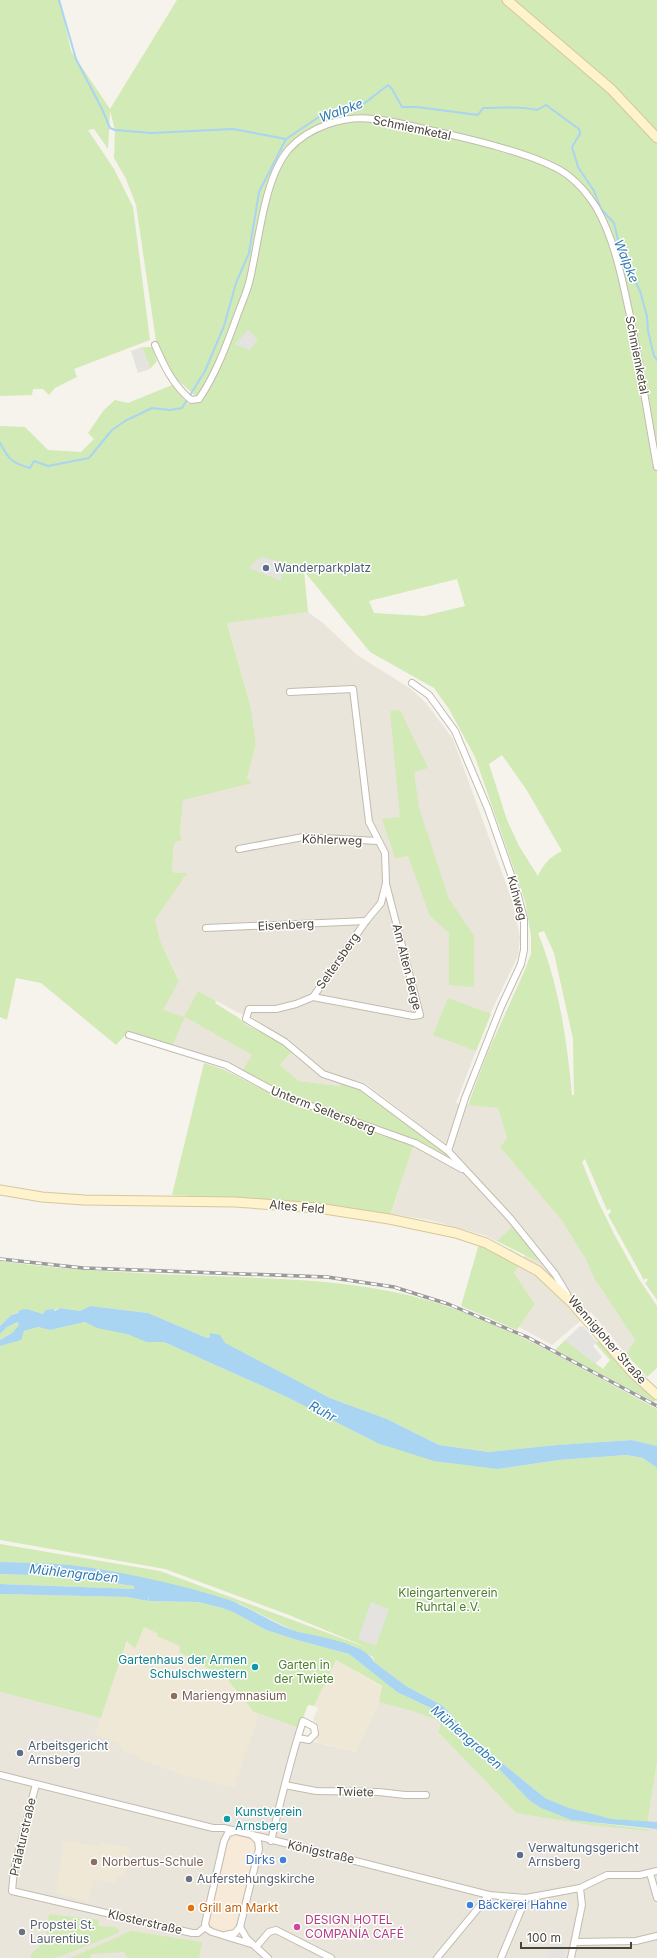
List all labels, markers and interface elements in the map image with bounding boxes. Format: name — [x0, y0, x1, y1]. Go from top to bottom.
water label: Walpke — [317, 95, 365, 125]
street label: Schmiemketal — [372, 112, 453, 143]
water label: Walpke — [611, 237, 643, 285]
street label: Schmiemketal — [623, 314, 652, 395]
place label: Wanderparkplatz — [274, 560, 371, 575]
marker: Wanderparkplatz — [261, 563, 271, 573]
street label: Köhlerweg — [302, 831, 362, 848]
street label: Kuhweg — [504, 874, 531, 922]
street label: Eisenberg — [257, 916, 315, 933]
street label: Am Alten Berge — [390, 922, 425, 1012]
street label: Seltersberg — [313, 930, 363, 992]
street label: Unterm Seltersberg — [269, 1083, 378, 1136]
street label: Altes Feld — [269, 1197, 325, 1216]
street label: Wennigloher Straße — [565, 1292, 650, 1387]
water label: Ruhr — [307, 1397, 340, 1425]
water label: Mühlengraben — [29, 1560, 120, 1586]
park label: Kleingartenverein Ruhrtal e.V. — [398, 1585, 498, 1614]
place label: Gartenhaus der Armen Schulschwestern — [118, 1652, 247, 1681]
park label: Garten in der Twiete — [274, 1657, 334, 1686]
marker: Gartenhaus der Armen Schulschwestern — [250, 1662, 260, 1672]
place label: Mariengymnasium — [182, 1688, 287, 1703]
marker: Mariengymnasium — [169, 1691, 179, 1701]
water label: Mühlengraben — [428, 1702, 506, 1773]
place label: Arbeitsgericht Arnsberg — [28, 1738, 108, 1767]
marker: Arbeitsgericht Arnsberg — [15, 1748, 25, 1758]
street label: Twiete — [336, 1784, 374, 1799]
street label: Prälaturstraße — [6, 1796, 39, 1878]
place label: Kunstverein Arnsberg — [235, 1804, 302, 1833]
marker: Kunstverein Arnsberg — [222, 1814, 232, 1824]
street label: Königstraße — [286, 1837, 356, 1866]
place label: Verwaltungsgericht Arnsberg — [528, 1840, 639, 1869]
marker: Verwaltungsgericht Arnsberg — [515, 1850, 525, 1860]
place label: Dirks — [246, 1852, 275, 1867]
place label: Norbertus-Schule — [102, 1854, 204, 1869]
marker: Dirks — [278, 1855, 288, 1865]
marker: Norbertus-Schule — [89, 1857, 99, 1867]
place label: Auferstehungskirche — [197, 1871, 315, 1886]
marker: Auferstehungskirche — [184, 1874, 194, 1884]
place label: Bäckerei Hahne — [478, 1897, 567, 1912]
place label: Grill am Markt — [199, 1900, 278, 1915]
marker: Bäckerei Hahne — [465, 1900, 475, 1910]
marker: Grill am Markt — [186, 1903, 196, 1913]
street label: Klosterstraße — [107, 1906, 184, 1937]
place label: DESIGN HOTEL COMPANÍA CAFÉ — [305, 1912, 404, 1941]
place label: Propstei St. Laurentius — [30, 1917, 95, 1946]
marker: DESIGN HOTEL COMPANÍA CAFÉ — [292, 1922, 302, 1932]
scale bar — [521, 1924, 631, 1950]
marker: Propstei St. Laurentius — [17, 1927, 27, 1937]
text: 100 m — [527, 1930, 561, 1945]

